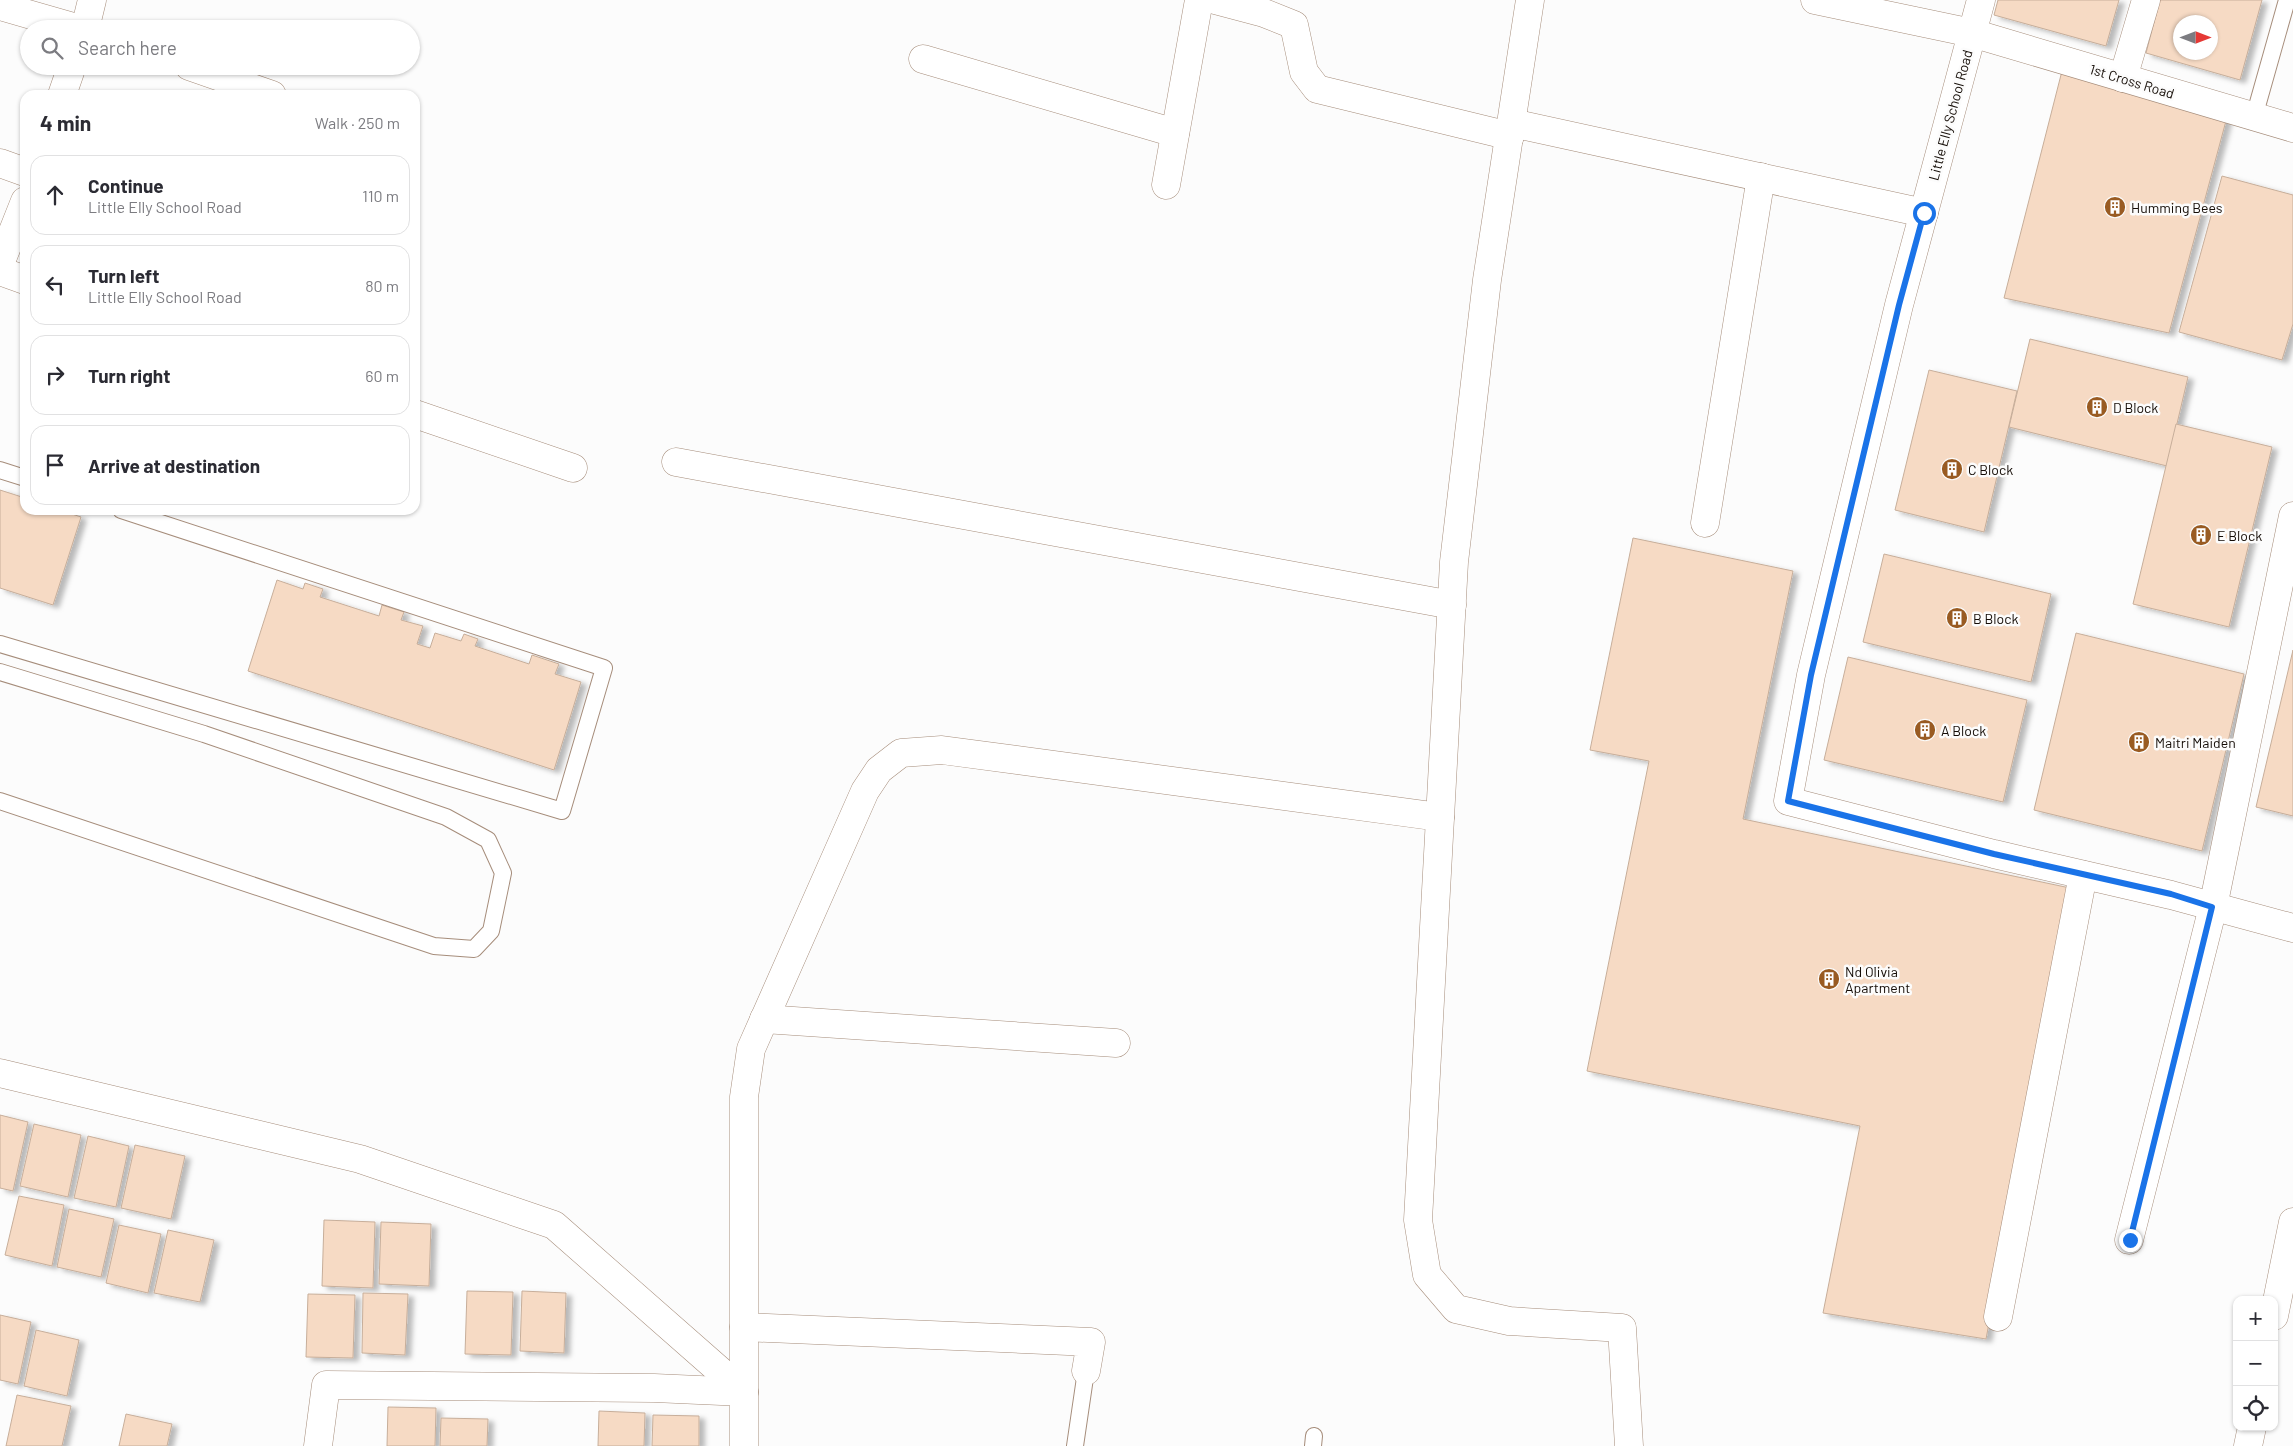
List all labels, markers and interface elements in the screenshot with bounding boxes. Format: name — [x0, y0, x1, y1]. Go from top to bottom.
north arrow — [2173, 15, 2218, 60]
search box — [20, 20, 420, 75]
icon: search — [38, 34, 66, 62]
text: Search here — [78, 36, 177, 59]
street label: Little Elly School Road — [1924, 48, 1976, 182]
street label: 1st Cross Road — [2088, 60, 2176, 102]
text: 4 min — [40, 110, 91, 135]
text: Walk · 250 m — [315, 113, 400, 132]
text: Continue — [88, 174, 164, 197]
icon: ahead — [41, 181, 69, 209]
text: 110 m — [362, 186, 399, 205]
building icon: Humming Bees — [2103, 195, 2127, 219]
text: Little Elly School Road — [88, 197, 242, 216]
place label: Humming Bees — [2131, 199, 2223, 216]
route start — [1913, 202, 1936, 225]
text: Turn left — [88, 264, 159, 287]
icon: left — [41, 271, 69, 299]
text: 80 m — [365, 276, 399, 295]
text: Little Elly School Road — [88, 287, 242, 306]
icon: right — [41, 361, 69, 389]
text: Turn right — [88, 364, 170, 387]
text: 60 m — [365, 366, 399, 385]
building icon: D Block — [2085, 395, 2109, 419]
place label: D Block — [2113, 399, 2158, 416]
icon: arrive — [41, 451, 69, 479]
text: Arrive at destination — [88, 454, 260, 477]
building icon: C Block — [1940, 457, 1964, 481]
place label: C Block — [1968, 461, 2013, 478]
building icon: E Block — [2189, 523, 2213, 547]
place label: E Block — [2217, 527, 2262, 544]
building icon: B Block — [1945, 606, 1969, 630]
place label: B Block — [1973, 610, 2019, 627]
building icon: A Block — [1913, 718, 1937, 742]
place label: A Block — [1941, 722, 1986, 739]
building icon: Maitri Maiden — [2127, 730, 2151, 754]
place label: Maitri Maiden — [2155, 734, 2236, 751]
place label: Nd Olivia Apartment — [1845, 963, 1910, 996]
building icon: Nd Olivia Apartment — [1817, 967, 1841, 991]
route end — [2119, 1229, 2142, 1252]
map controls — [2233, 1296, 2278, 1431]
button: + — [2233, 1296, 2278, 1341]
button: − — [2233, 1341, 2278, 1386]
button: locate — [2233, 1386, 2278, 1431]

